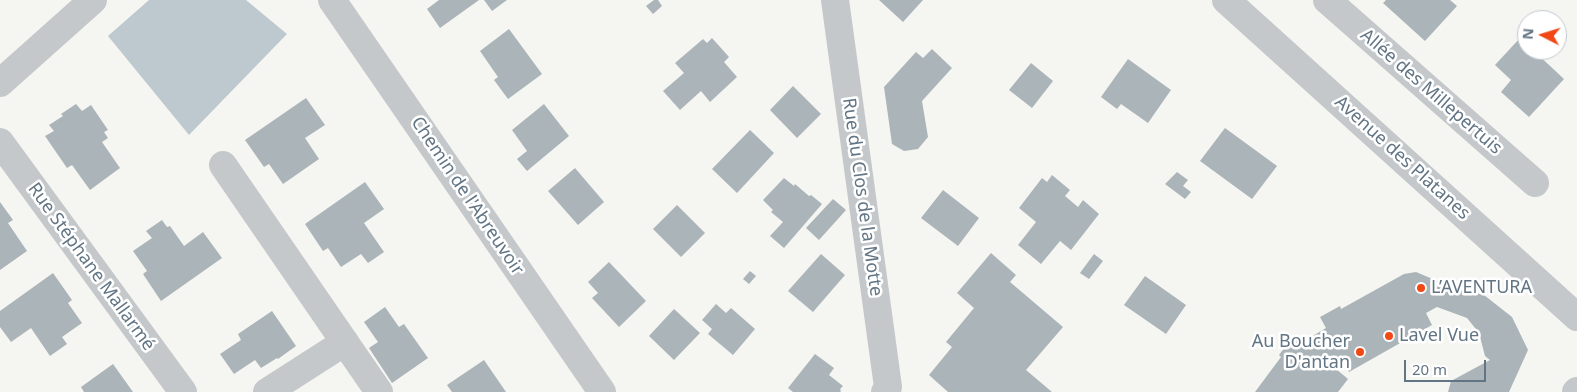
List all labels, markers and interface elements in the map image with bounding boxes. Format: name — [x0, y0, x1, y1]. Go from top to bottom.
north arrow — [1517, 10, 1567, 60]
street label: Allée des Millepertuis — [1356, 25, 1506, 159]
text: N — [1518, 27, 1538, 40]
street label: Avenue des Platanes — [1330, 92, 1474, 224]
street label: Rue du Clos de la Motte — [837, 97, 887, 297]
street label: Chemin de l'Abreuvoir — [406, 113, 528, 279]
street label: Rue Stéphane Mallarmé — [23, 179, 159, 355]
place label: L’AVENTURA — [1431, 277, 1532, 299]
marker: L’AVENTURA — [1415, 282, 1427, 294]
place label: Lavel Vue — [1399, 325, 1479, 347]
marker: Lavel Vue — [1383, 330, 1395, 342]
place label: Au Boucher D'antan — [1252, 331, 1350, 374]
marker: Au Boucher D'antan — [1354, 346, 1366, 358]
scale bar — [1407, 350, 1490, 382]
text: 20 m — [1412, 359, 1447, 379]

